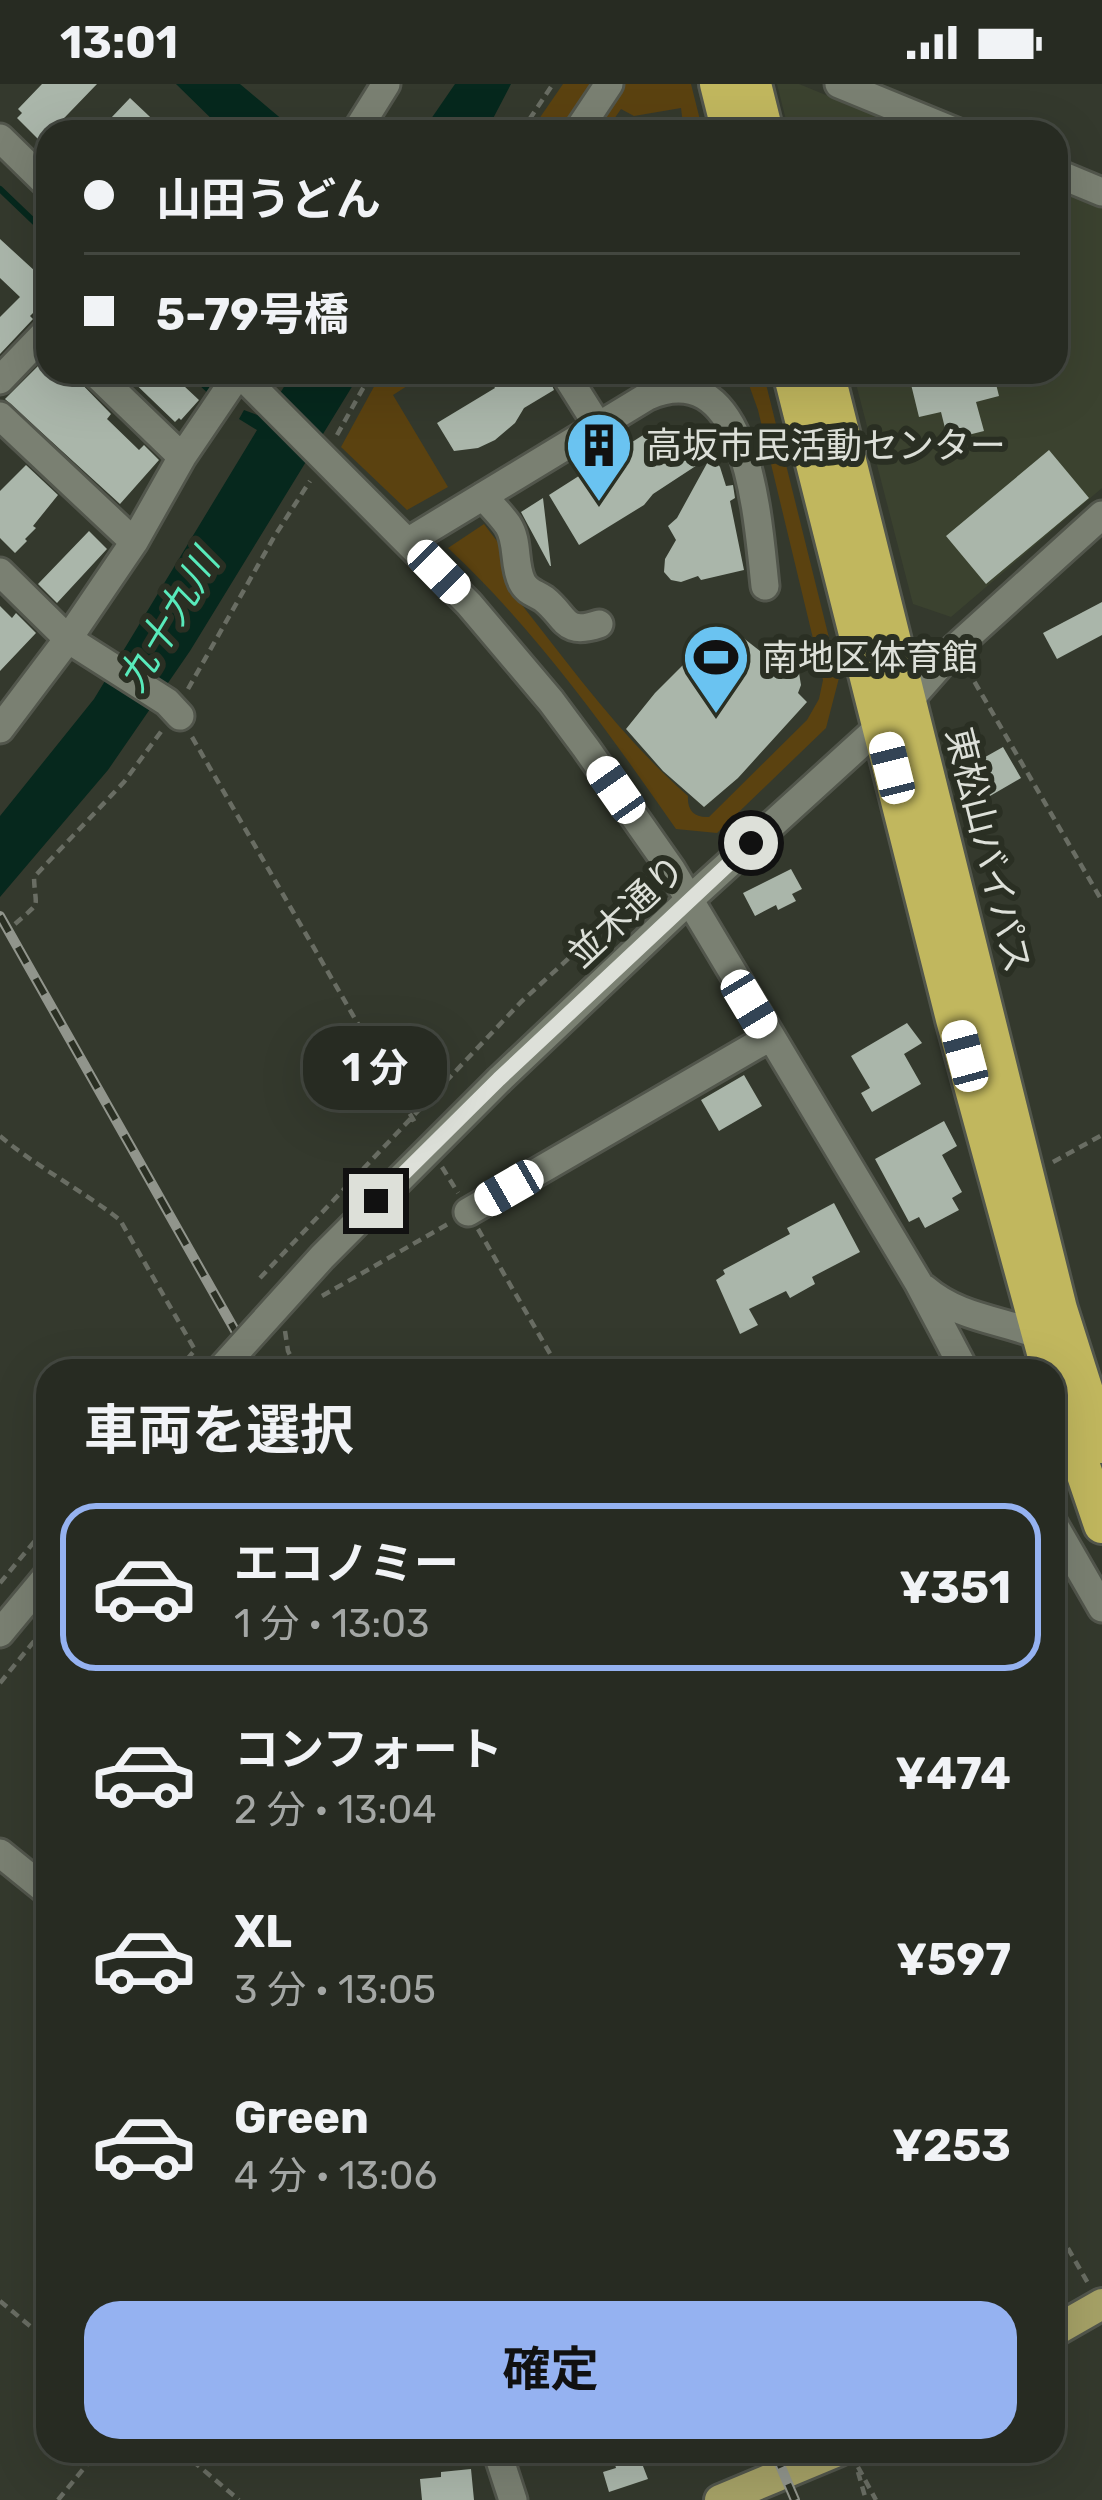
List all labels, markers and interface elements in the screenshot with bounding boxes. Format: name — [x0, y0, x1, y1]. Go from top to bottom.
text: 13:01 — [60, 16, 178, 69]
text: 山田うどん — [156, 173, 381, 226]
text: 5-79号橋 — [156, 288, 349, 341]
building icon: 高坂市民活動センター — [564, 410, 634, 504]
place label: 高坂市民活動センター — [646, 424, 1006, 467]
car — [401, 534, 477, 610]
water label: 九十九川 — [109, 538, 231, 699]
sports icon: 南地区体育館 — [681, 622, 751, 716]
place label: 南地区体育館 — [762, 636, 978, 679]
street label: 東松山バイパス — [937, 723, 1040, 977]
car — [866, 729, 918, 807]
car — [581, 750, 651, 830]
route start — [724, 816, 778, 870]
street label: 並木通り — [559, 847, 694, 976]
car — [715, 964, 783, 1044]
car — [938, 1017, 992, 1095]
callout: 1 分 — [304, 1027, 448, 1111]
text: 1 分 — [342, 1045, 408, 1091]
car — [469, 1154, 549, 1222]
route end — [349, 1174, 403, 1228]
text: 車両を選択 — [84, 1399, 354, 1463]
icon: car — [90, 1533, 198, 1641]
text: エコノミー — [234, 1537, 459, 1590]
text: ¥351 — [899, 1561, 1011, 1614]
text: 1 分 · 13:03 — [234, 1601, 430, 1647]
icon: car — [90, 1719, 198, 1827]
text: コンフォート — [234, 1723, 503, 1776]
text: ¥474 — [895, 1747, 1011, 1800]
text: 2 分 · 13:04 — [234, 1787, 437, 1833]
icon: car — [90, 1905, 198, 2013]
text: XL — [234, 1905, 292, 1958]
text: ¥597 — [896, 1933, 1011, 1986]
text: 3 分 · 13:05 — [234, 1967, 436, 2013]
icon: car — [90, 2091, 198, 2199]
text: Green — [234, 2091, 369, 2144]
text: ¥253 — [892, 2119, 1011, 2172]
text: 4 分 · 13:06 — [234, 2153, 437, 2199]
button: 確定 — [84, 2301, 1017, 2439]

